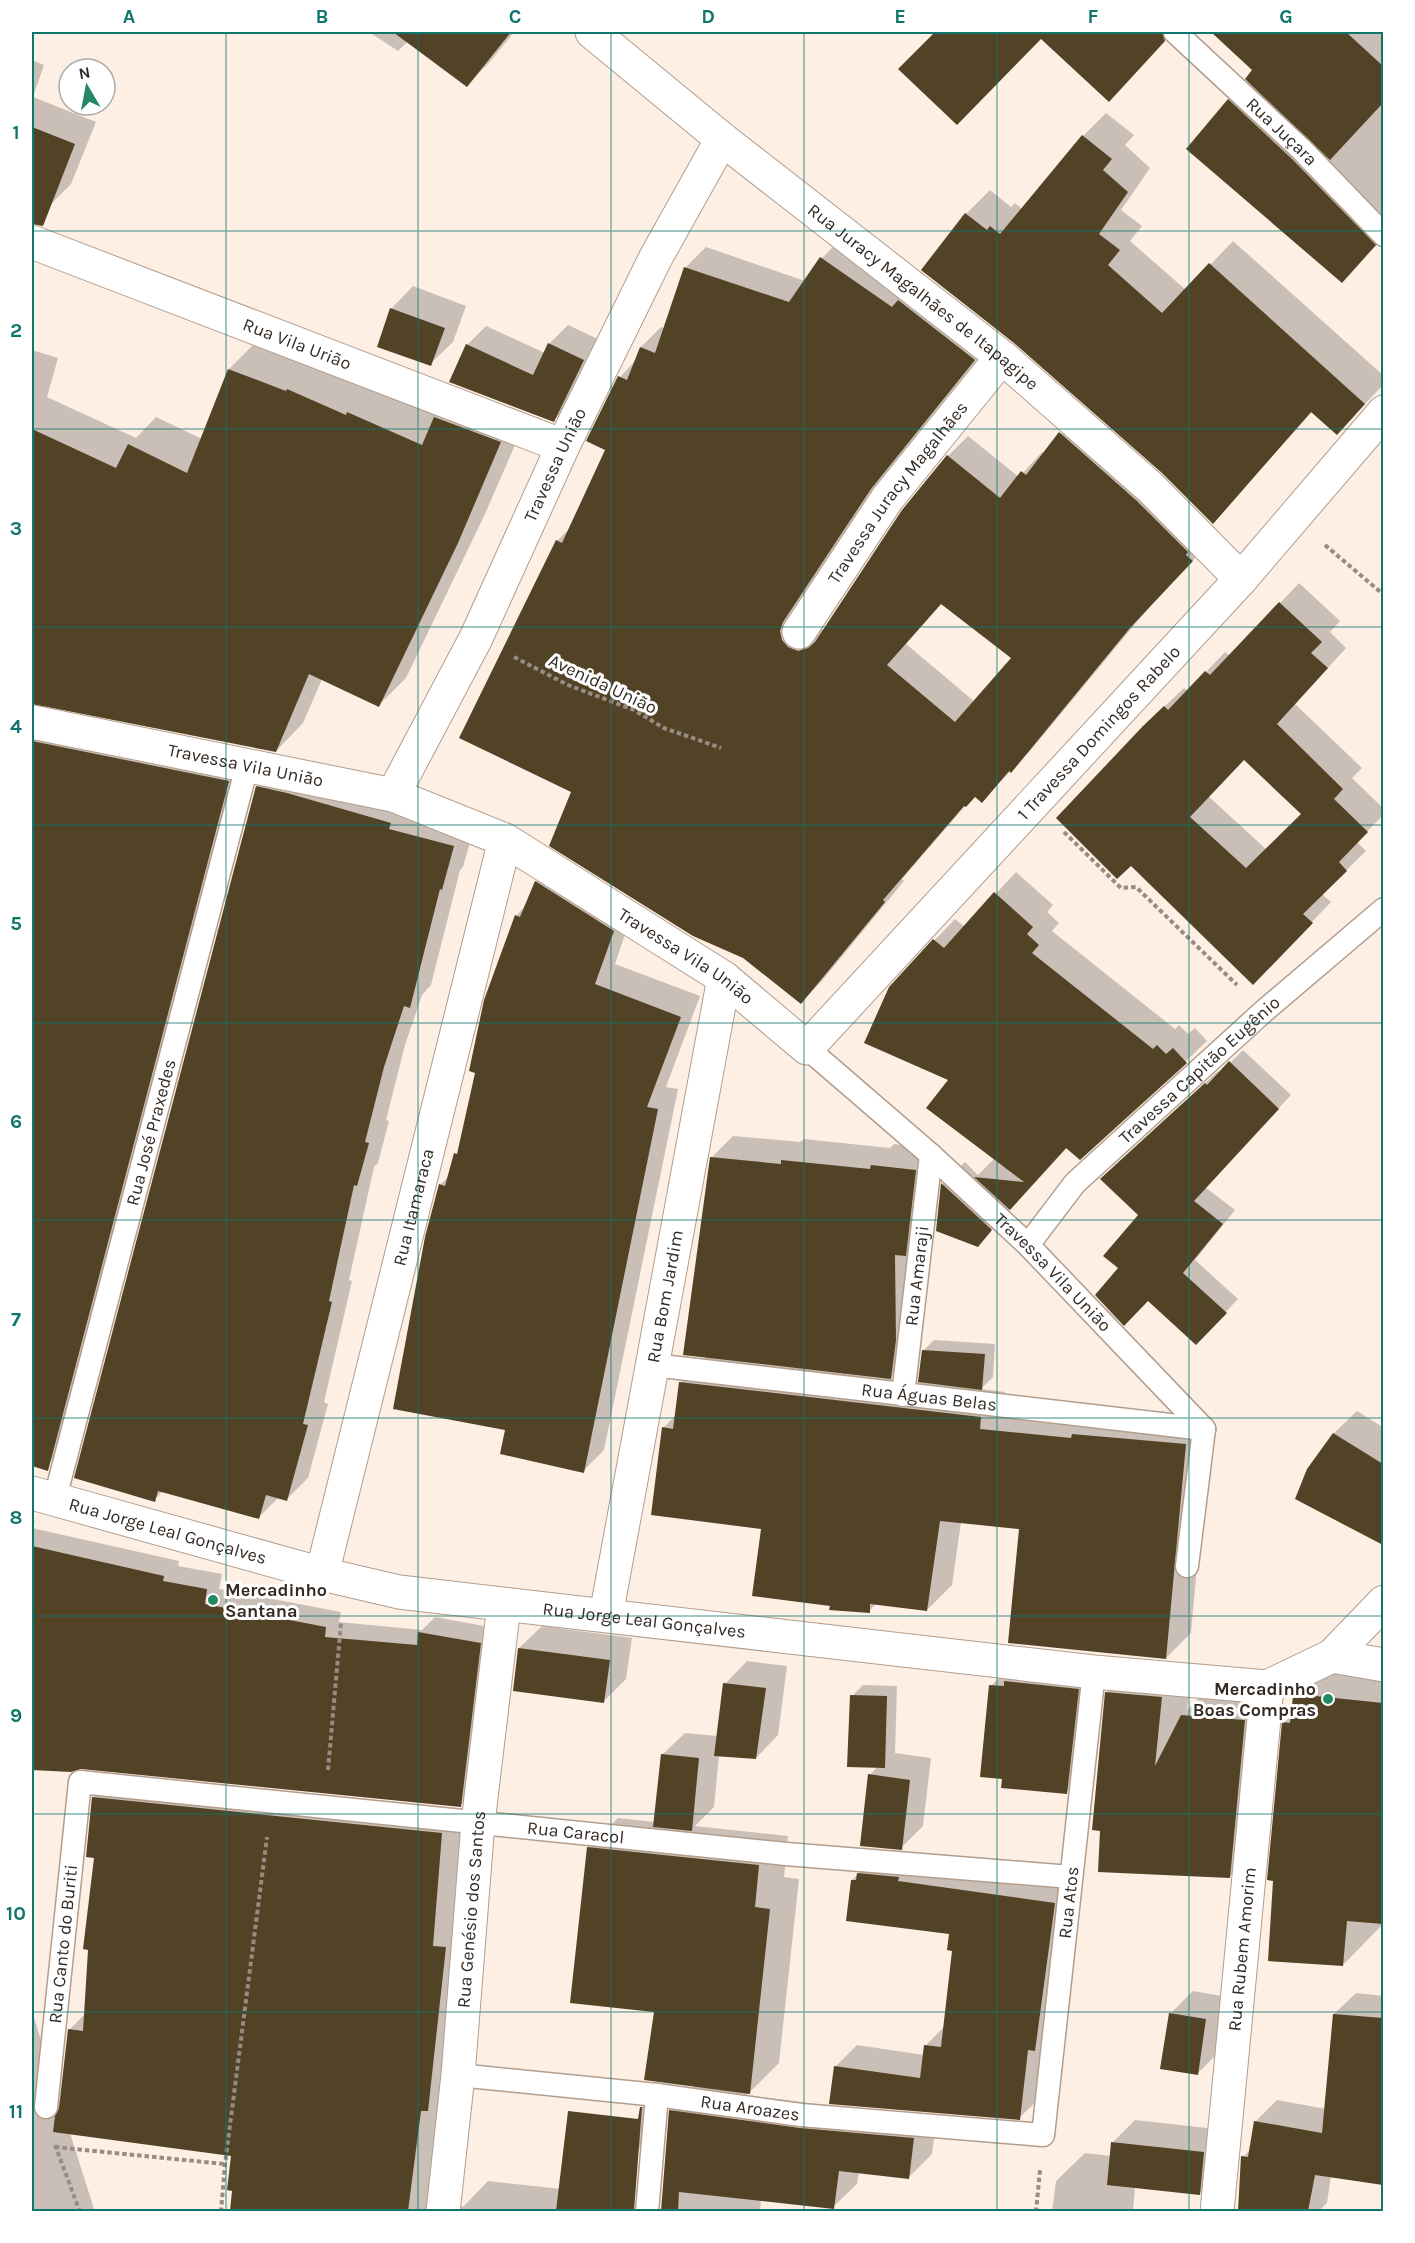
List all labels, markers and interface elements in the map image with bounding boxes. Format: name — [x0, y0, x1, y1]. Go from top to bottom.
text: A — [123, 5, 136, 28]
text: B — [316, 5, 328, 28]
text: C — [509, 5, 521, 28]
text: D — [701, 5, 715, 28]
text: E — [894, 5, 906, 28]
text: F — [1088, 5, 1099, 28]
text: G — [1279, 5, 1293, 28]
north arrow — [57, 57, 117, 117]
text: N — [77, 62, 92, 83]
street label: Rua Juçara — [1242, 93, 1322, 170]
text: 1 — [12, 121, 20, 144]
street label: Rua Juracy Magalhães de Itapagipe — [803, 199, 1043, 395]
street label: Rua Vila Urião — [240, 313, 354, 375]
text: 2 — [10, 319, 22, 342]
street label: Travessa Juracy Magalhães — [823, 397, 973, 588]
street label: Travessa União — [519, 404, 591, 525]
text: 3 — [10, 517, 22, 540]
street label: 1 Travessa Domingos Rabelo — [1013, 641, 1185, 825]
street label: Avenida União — [545, 649, 661, 719]
text: 4 — [10, 715, 22, 738]
street label: Travessa Vila União — [166, 739, 325, 792]
street label: Travessa Vila União — [614, 903, 758, 1009]
text: 5 — [10, 912, 22, 935]
street label: Travessa Capitão Eugênio — [1114, 991, 1285, 1149]
street label: Rua José Praxedes — [121, 1057, 181, 1208]
text: 6 — [10, 1110, 22, 1133]
street label: Rua Itamaraca — [388, 1146, 439, 1268]
street label: Travessa Vila União — [990, 1208, 1116, 1336]
street label: Rua Amaraji — [900, 1225, 934, 1327]
street label: Rua Bom Jardim — [642, 1228, 688, 1365]
text: 7 — [11, 1308, 21, 1331]
street label: Rua Águas Belas — [860, 1378, 998, 1416]
street label: Rua Jorge Leal Gonçalves — [66, 1493, 269, 1569]
text: 8 — [10, 1506, 22, 1529]
place label: Mercadinho Santana — [225, 1579, 327, 1622]
marker: Mercadinho Santana — [206, 1593, 220, 1607]
street label: Rua Jorge Leal Gonçalves — [541, 1598, 747, 1643]
place label: Mercadinho Boas Compras — [1193, 1678, 1316, 1721]
marker: Mercadinho Boas Compras — [1321, 1692, 1335, 1706]
text: 9 — [10, 1704, 22, 1727]
street label: Rua Genésio dos Santos — [452, 1809, 490, 2009]
street label: Rua Caracol — [526, 1817, 625, 1848]
street label: Rua Canto do Buriti — [44, 1863, 82, 2025]
street label: Rua Atos — [1054, 1865, 1084, 1940]
street label: Rua Rubem Amorim — [1223, 1866, 1261, 2032]
text: 10 — [6, 1902, 26, 1925]
street label: Rua Aroazes — [699, 2090, 801, 2126]
text: 11 — [9, 2100, 23, 2123]

